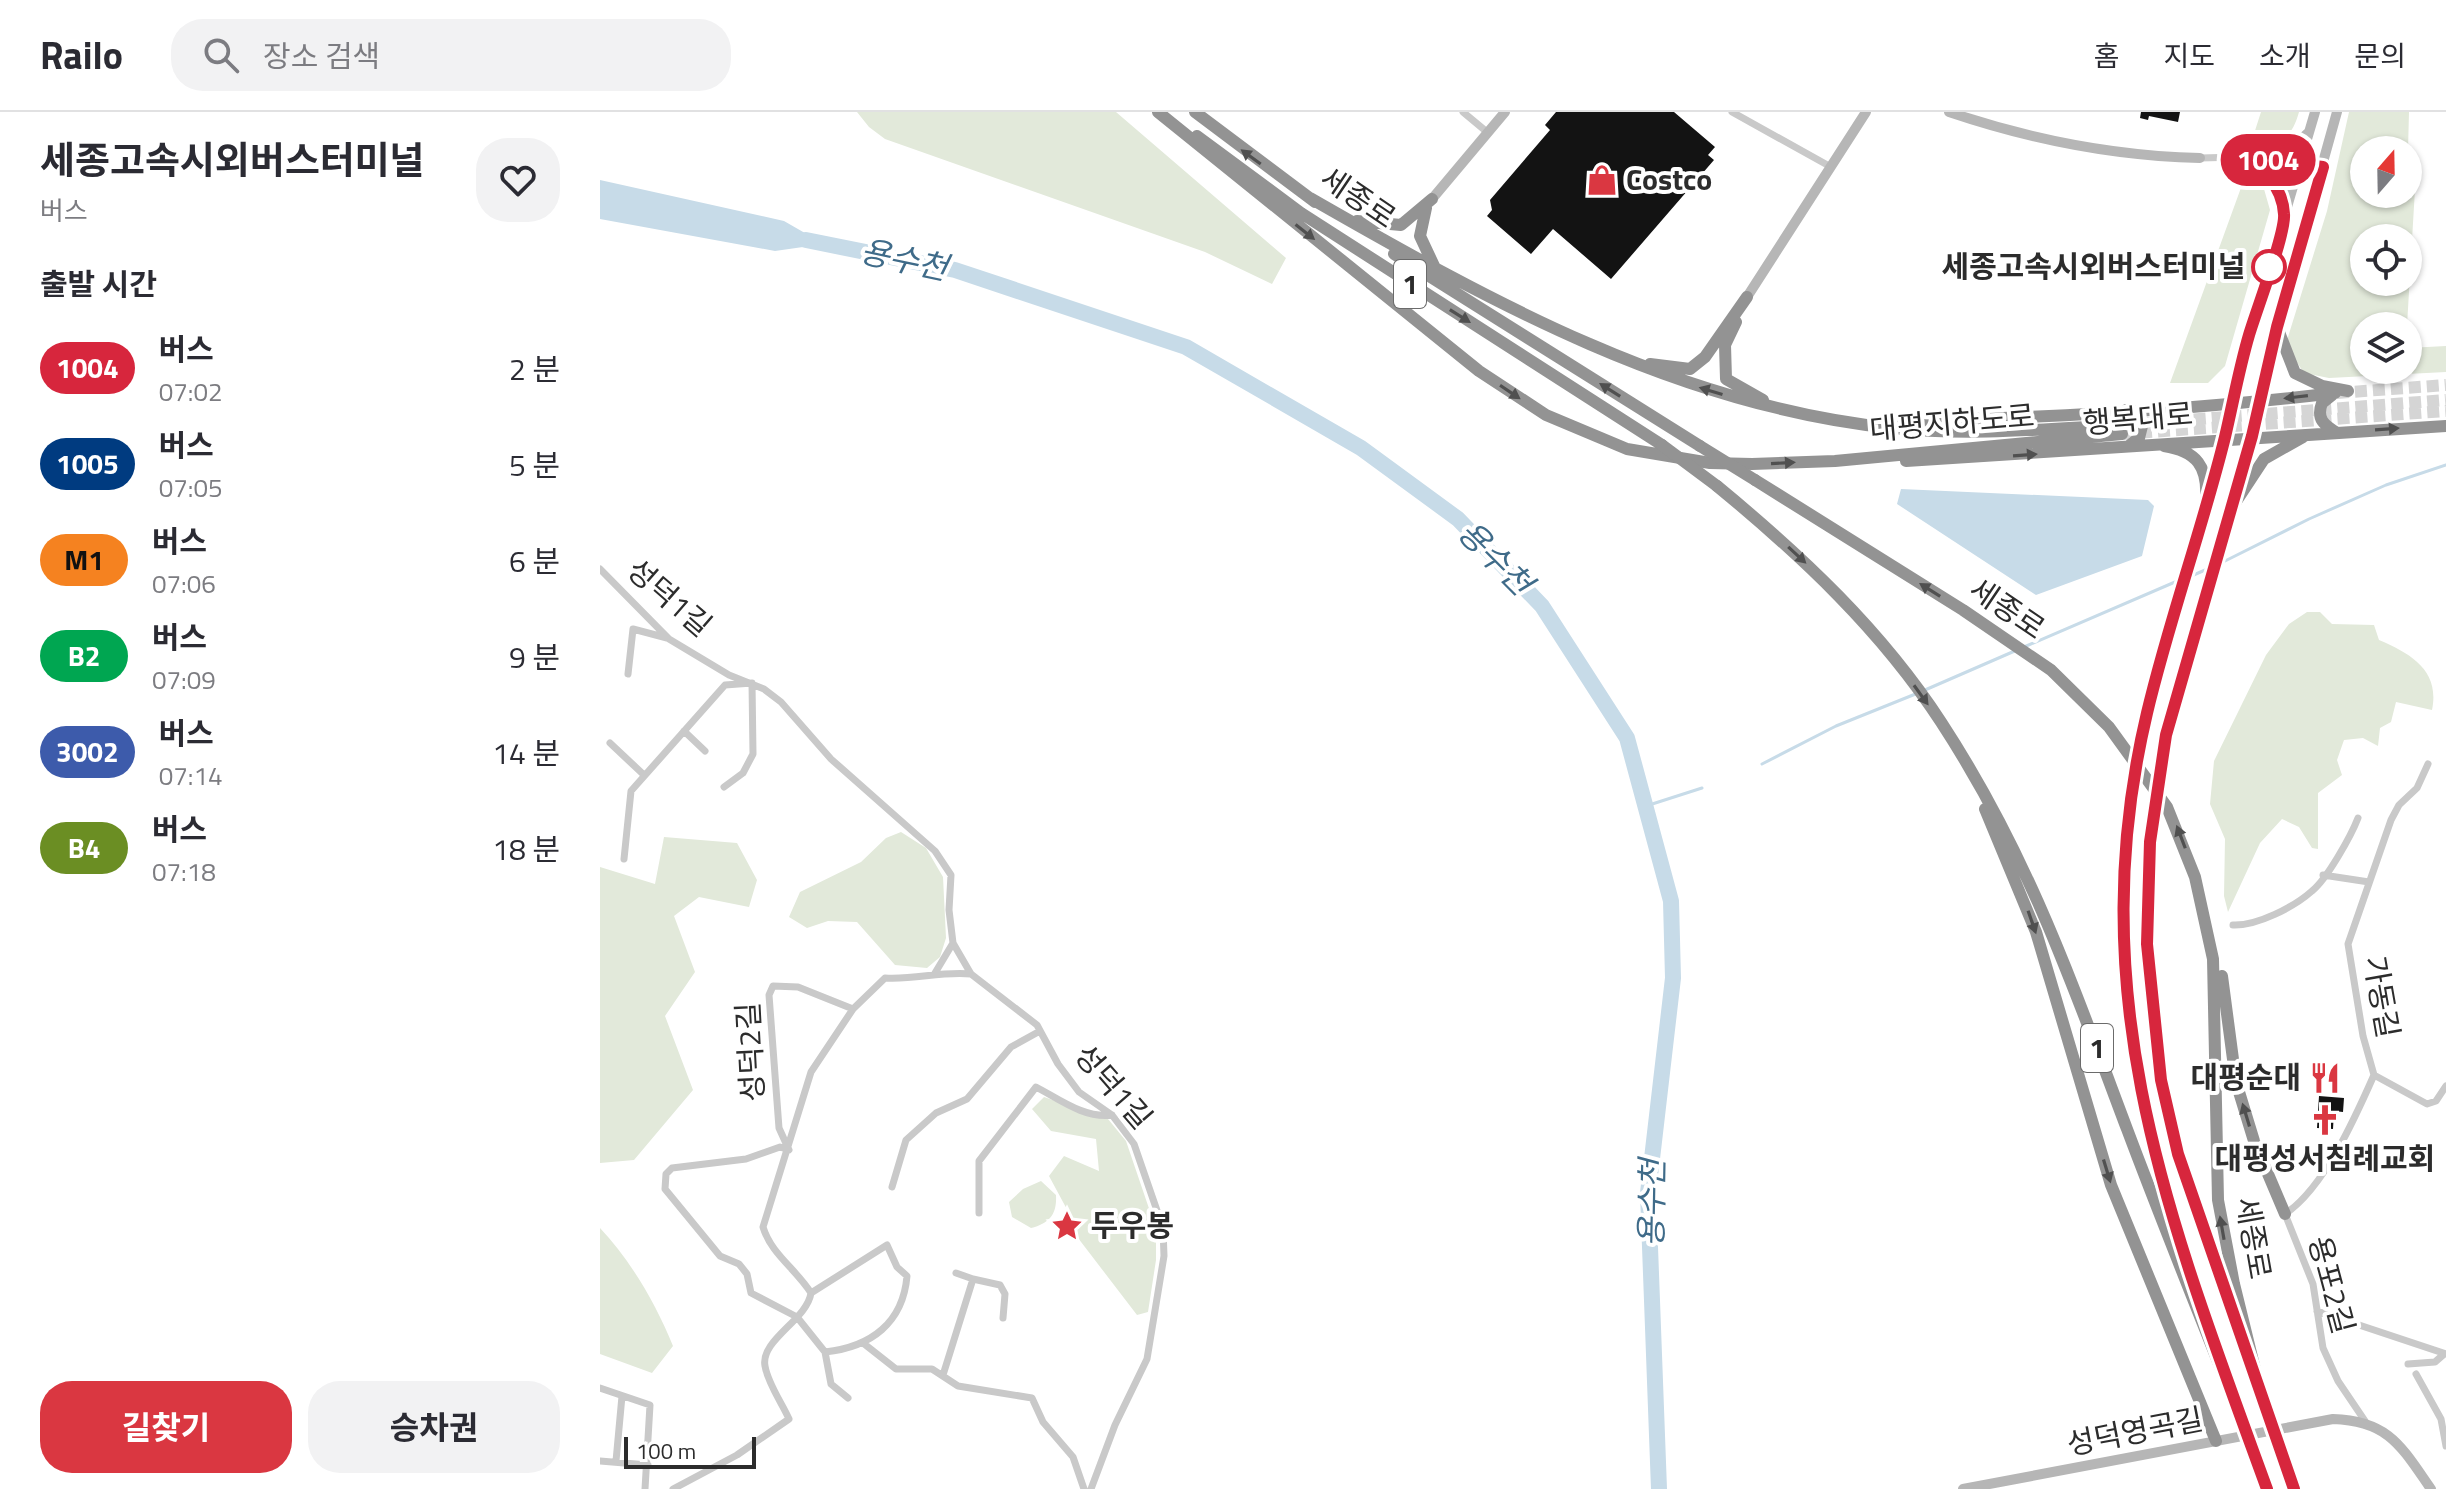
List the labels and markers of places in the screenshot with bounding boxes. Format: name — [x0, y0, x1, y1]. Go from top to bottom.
place label: Costco — [1626, 156, 1712, 202]
shop icon: Costco — [1585, 163, 1619, 197]
place label: 세종고속시외버스터미널 — [1941, 243, 2245, 289]
marker: 세종고속시외버스터미널 — [2252, 250, 2286, 284]
place label: 대평순대 — [2191, 1054, 2301, 1100]
restaurant icon: 대평순대 — [2308, 1061, 2342, 1095]
church icon: 대평성서침례교회 — [2308, 1103, 2342, 1137]
place label: 대평성서침례교회 — [2215, 1135, 2435, 1181]
place label: 두우봉 — [1091, 1202, 1174, 1248]
place icon: 두우봉 — [1050, 1209, 1084, 1243]

